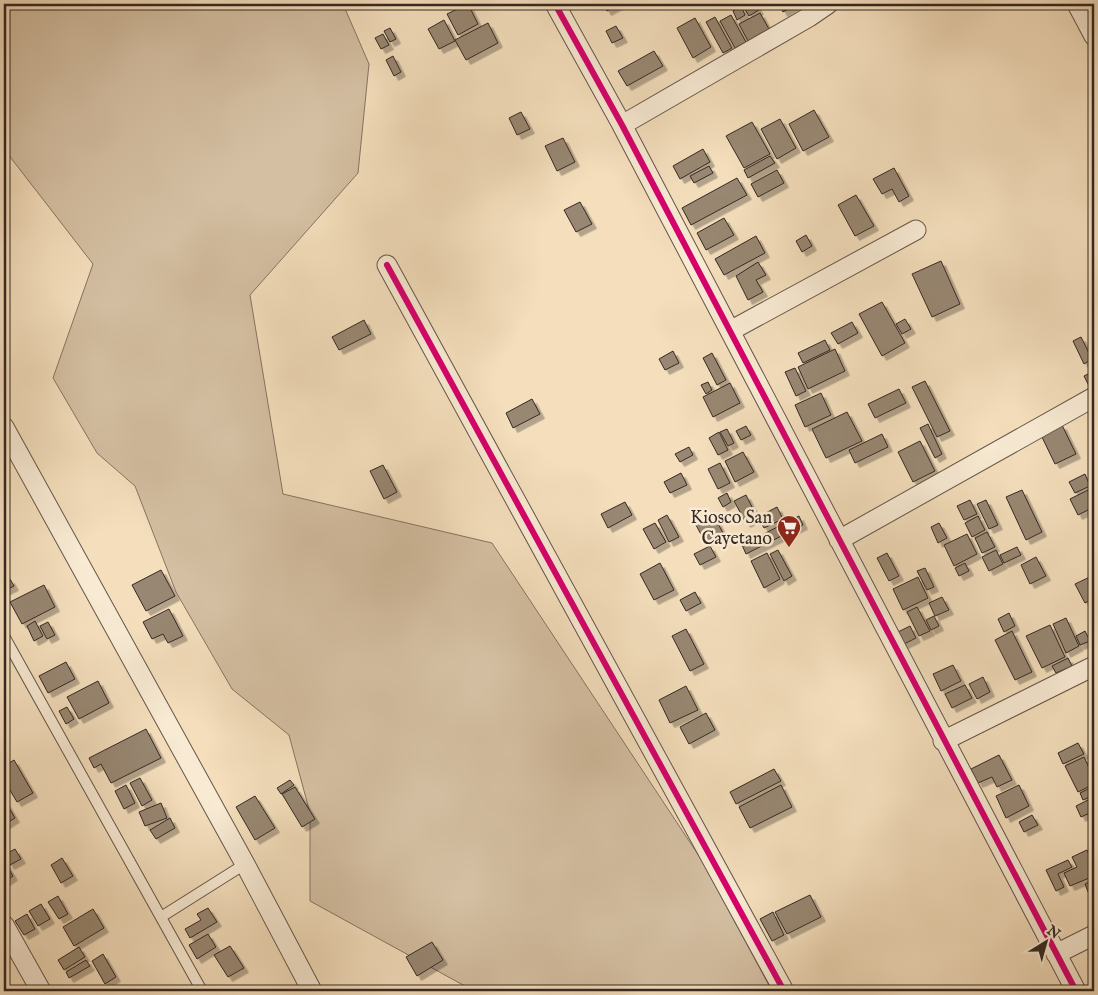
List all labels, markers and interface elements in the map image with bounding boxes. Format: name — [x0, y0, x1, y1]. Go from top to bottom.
place label: Kiosco San Cayetano — [690, 507, 772, 551]
supermarket icon: Kiosco San Cayetano — [776, 514, 802, 548]
north arrow — [1020, 918, 1070, 968]
text: N — [1042, 921, 1063, 943]

